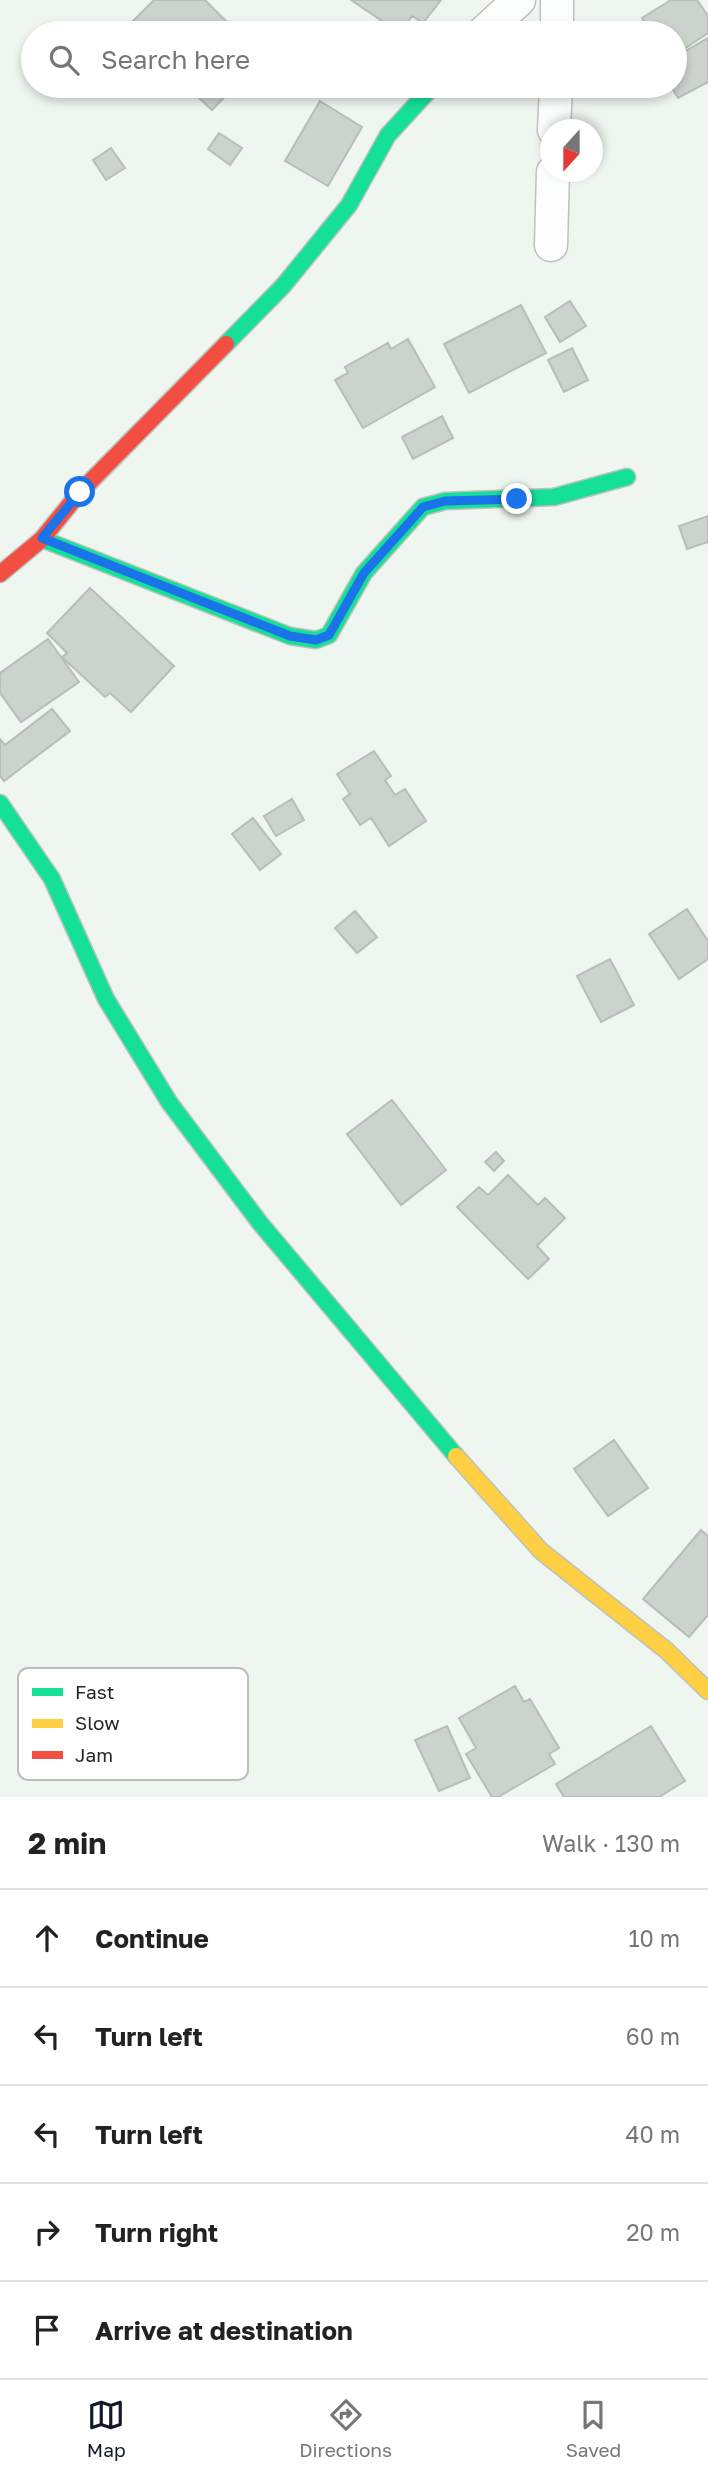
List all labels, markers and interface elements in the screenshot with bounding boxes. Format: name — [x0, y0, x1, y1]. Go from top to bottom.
search box — [21, 21, 687, 98]
icon: search — [45, 41, 83, 79]
text: Search here — [101, 44, 250, 75]
north arrow — [540, 119, 603, 182]
route start — [64, 476, 95, 507]
route end — [501, 483, 532, 514]
legend — [18, 1668, 248, 1780]
text: Fast — [75, 1680, 114, 1703]
text: Slow — [75, 1711, 120, 1734]
text: Jam — [75, 1743, 113, 1766]
text: 2 min — [28, 1825, 106, 1861]
text: Walk · 130 m — [542, 1829, 680, 1857]
icon: ahead — [28, 1919, 66, 1957]
text: Continue — [95, 1923, 209, 1954]
text: 10 m — [628, 1924, 680, 1952]
icon: left — [28, 2017, 66, 2055]
text: Turn left — [95, 2021, 203, 2052]
text: 60 m — [626, 2022, 680, 2050]
icon: left — [28, 2115, 66, 2153]
text: Turn left — [95, 2119, 203, 2150]
text: 40 m — [626, 2120, 680, 2148]
icon: right — [28, 2213, 66, 2251]
text: Turn right — [95, 2217, 218, 2248]
text: 20 m — [626, 2218, 680, 2246]
icon: arrive — [28, 2311, 66, 2349]
text: Arrive at destination — [95, 2315, 353, 2346]
tab: Map — [87, 2396, 126, 2461]
tab: Directions — [299, 2396, 392, 2461]
tab: Saved — [566, 2396, 621, 2461]

